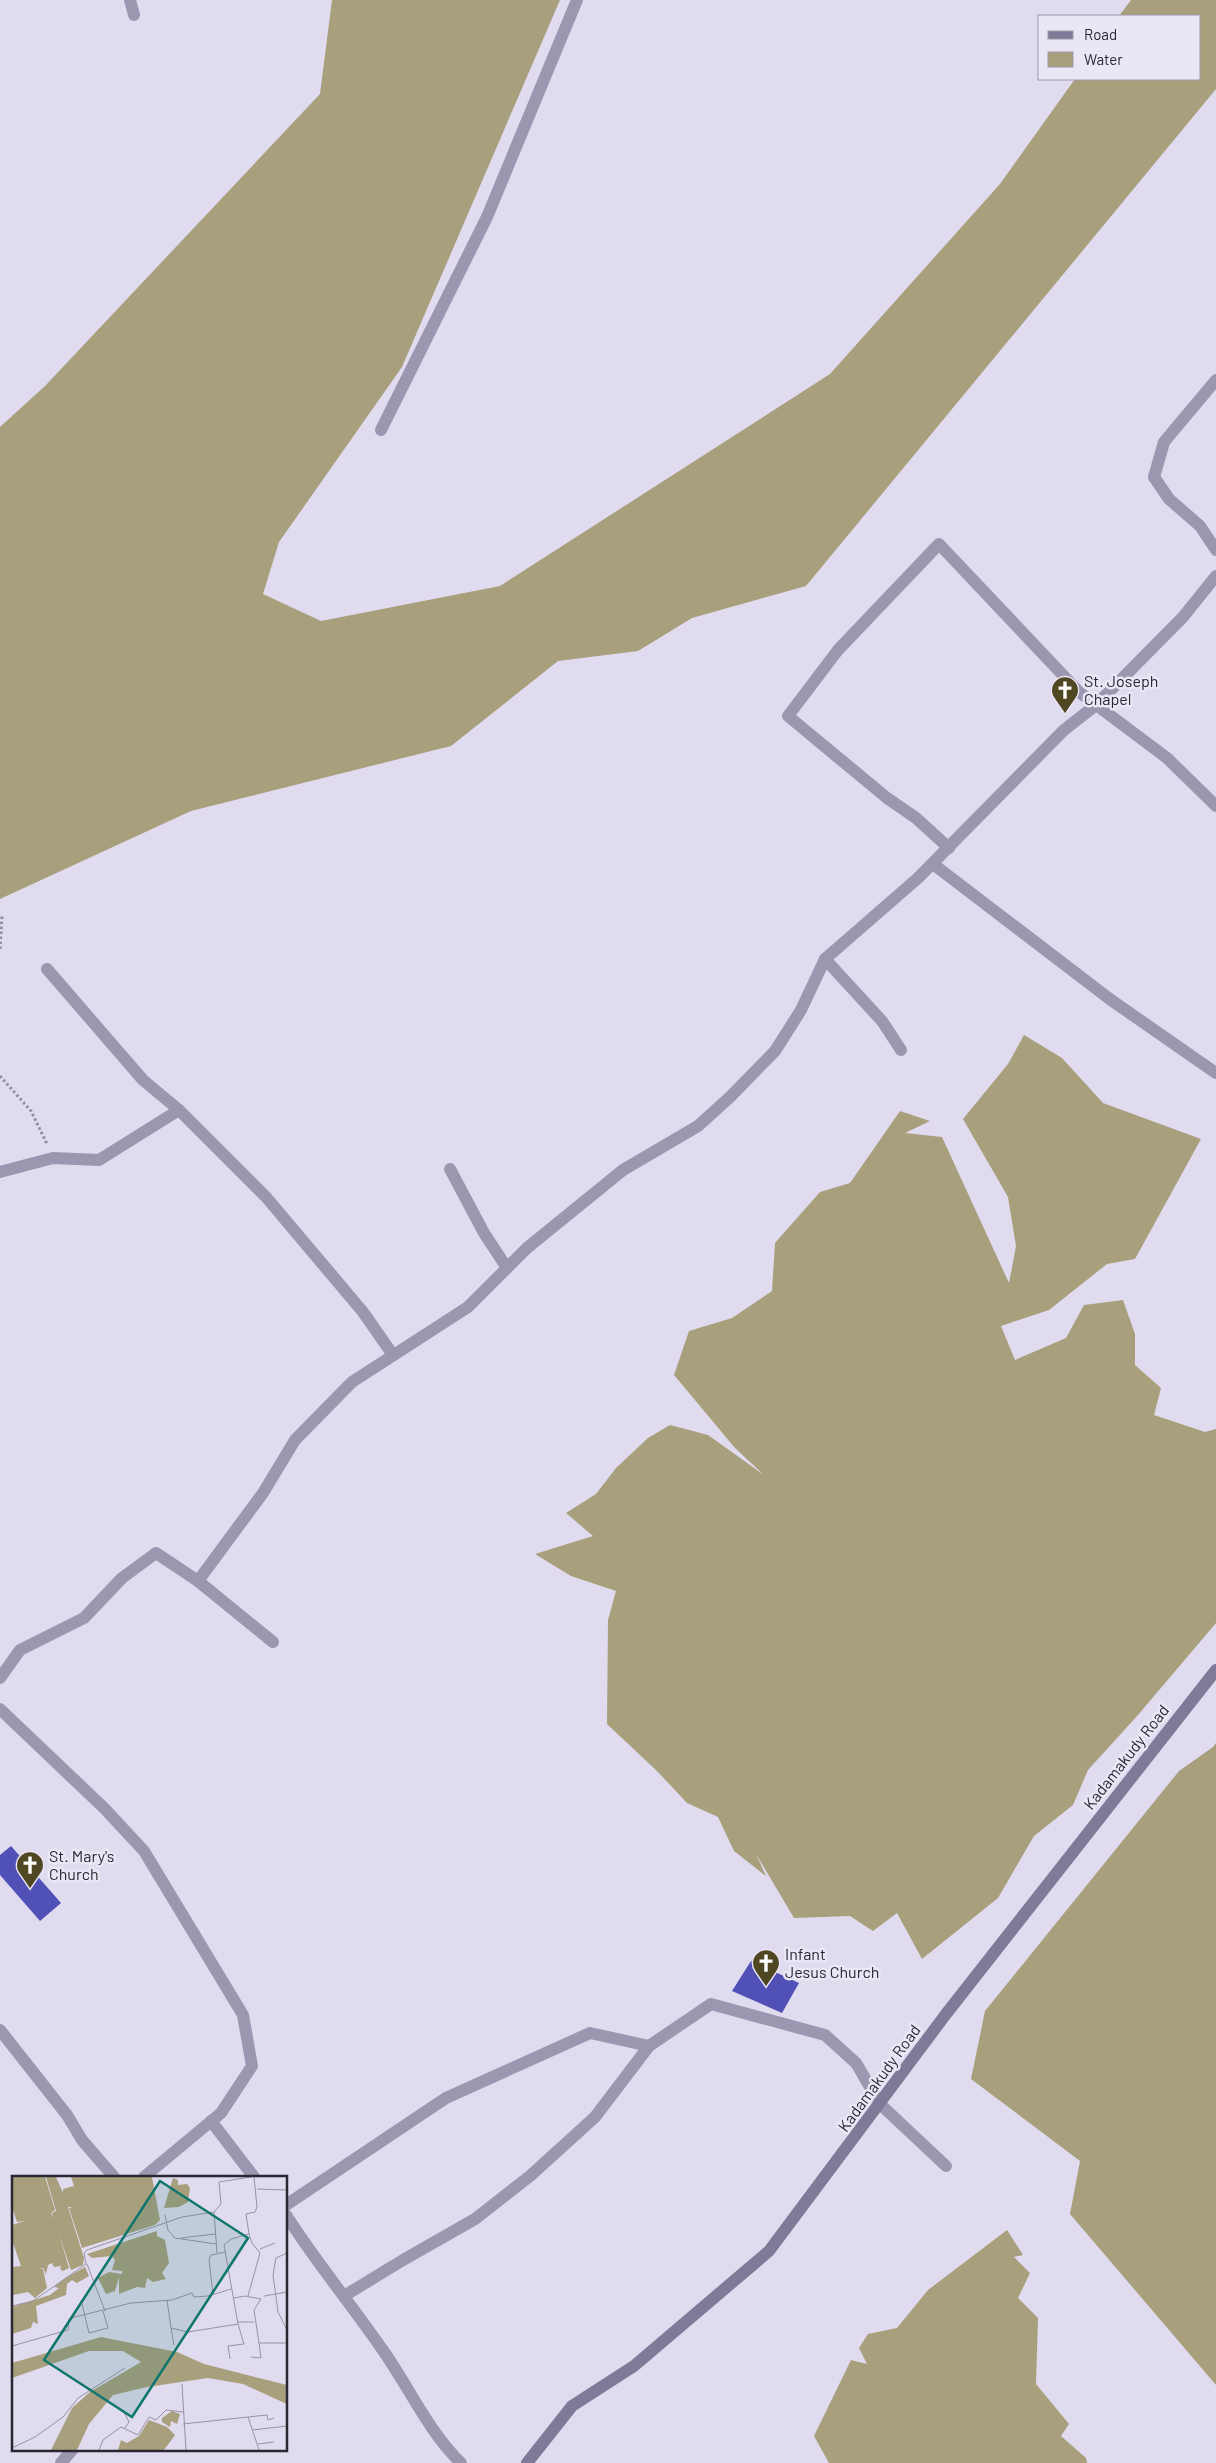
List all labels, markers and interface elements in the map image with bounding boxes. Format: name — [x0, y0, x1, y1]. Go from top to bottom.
legend — [1038, 15, 1201, 80]
text: Road — [1084, 25, 1117, 43]
text: Water — [1084, 50, 1123, 68]
place label: St. Joseph Chapel — [1084, 671, 1158, 708]
church icon: St. Joseph Chapel — [1050, 675, 1080, 714]
street label: Kadamakudy Road — [1079, 1701, 1172, 1813]
place label: St. Mary's Church — [49, 1846, 114, 1883]
church icon: St. Mary's Church — [15, 1850, 45, 1889]
place label: Infant Jesus Church — [785, 1944, 879, 1981]
church icon: Infant Jesus Church — [751, 1948, 781, 1987]
street label: Kadamakudy Road — [833, 2021, 924, 2135]
inset map — [12, 2176, 288, 2450]

